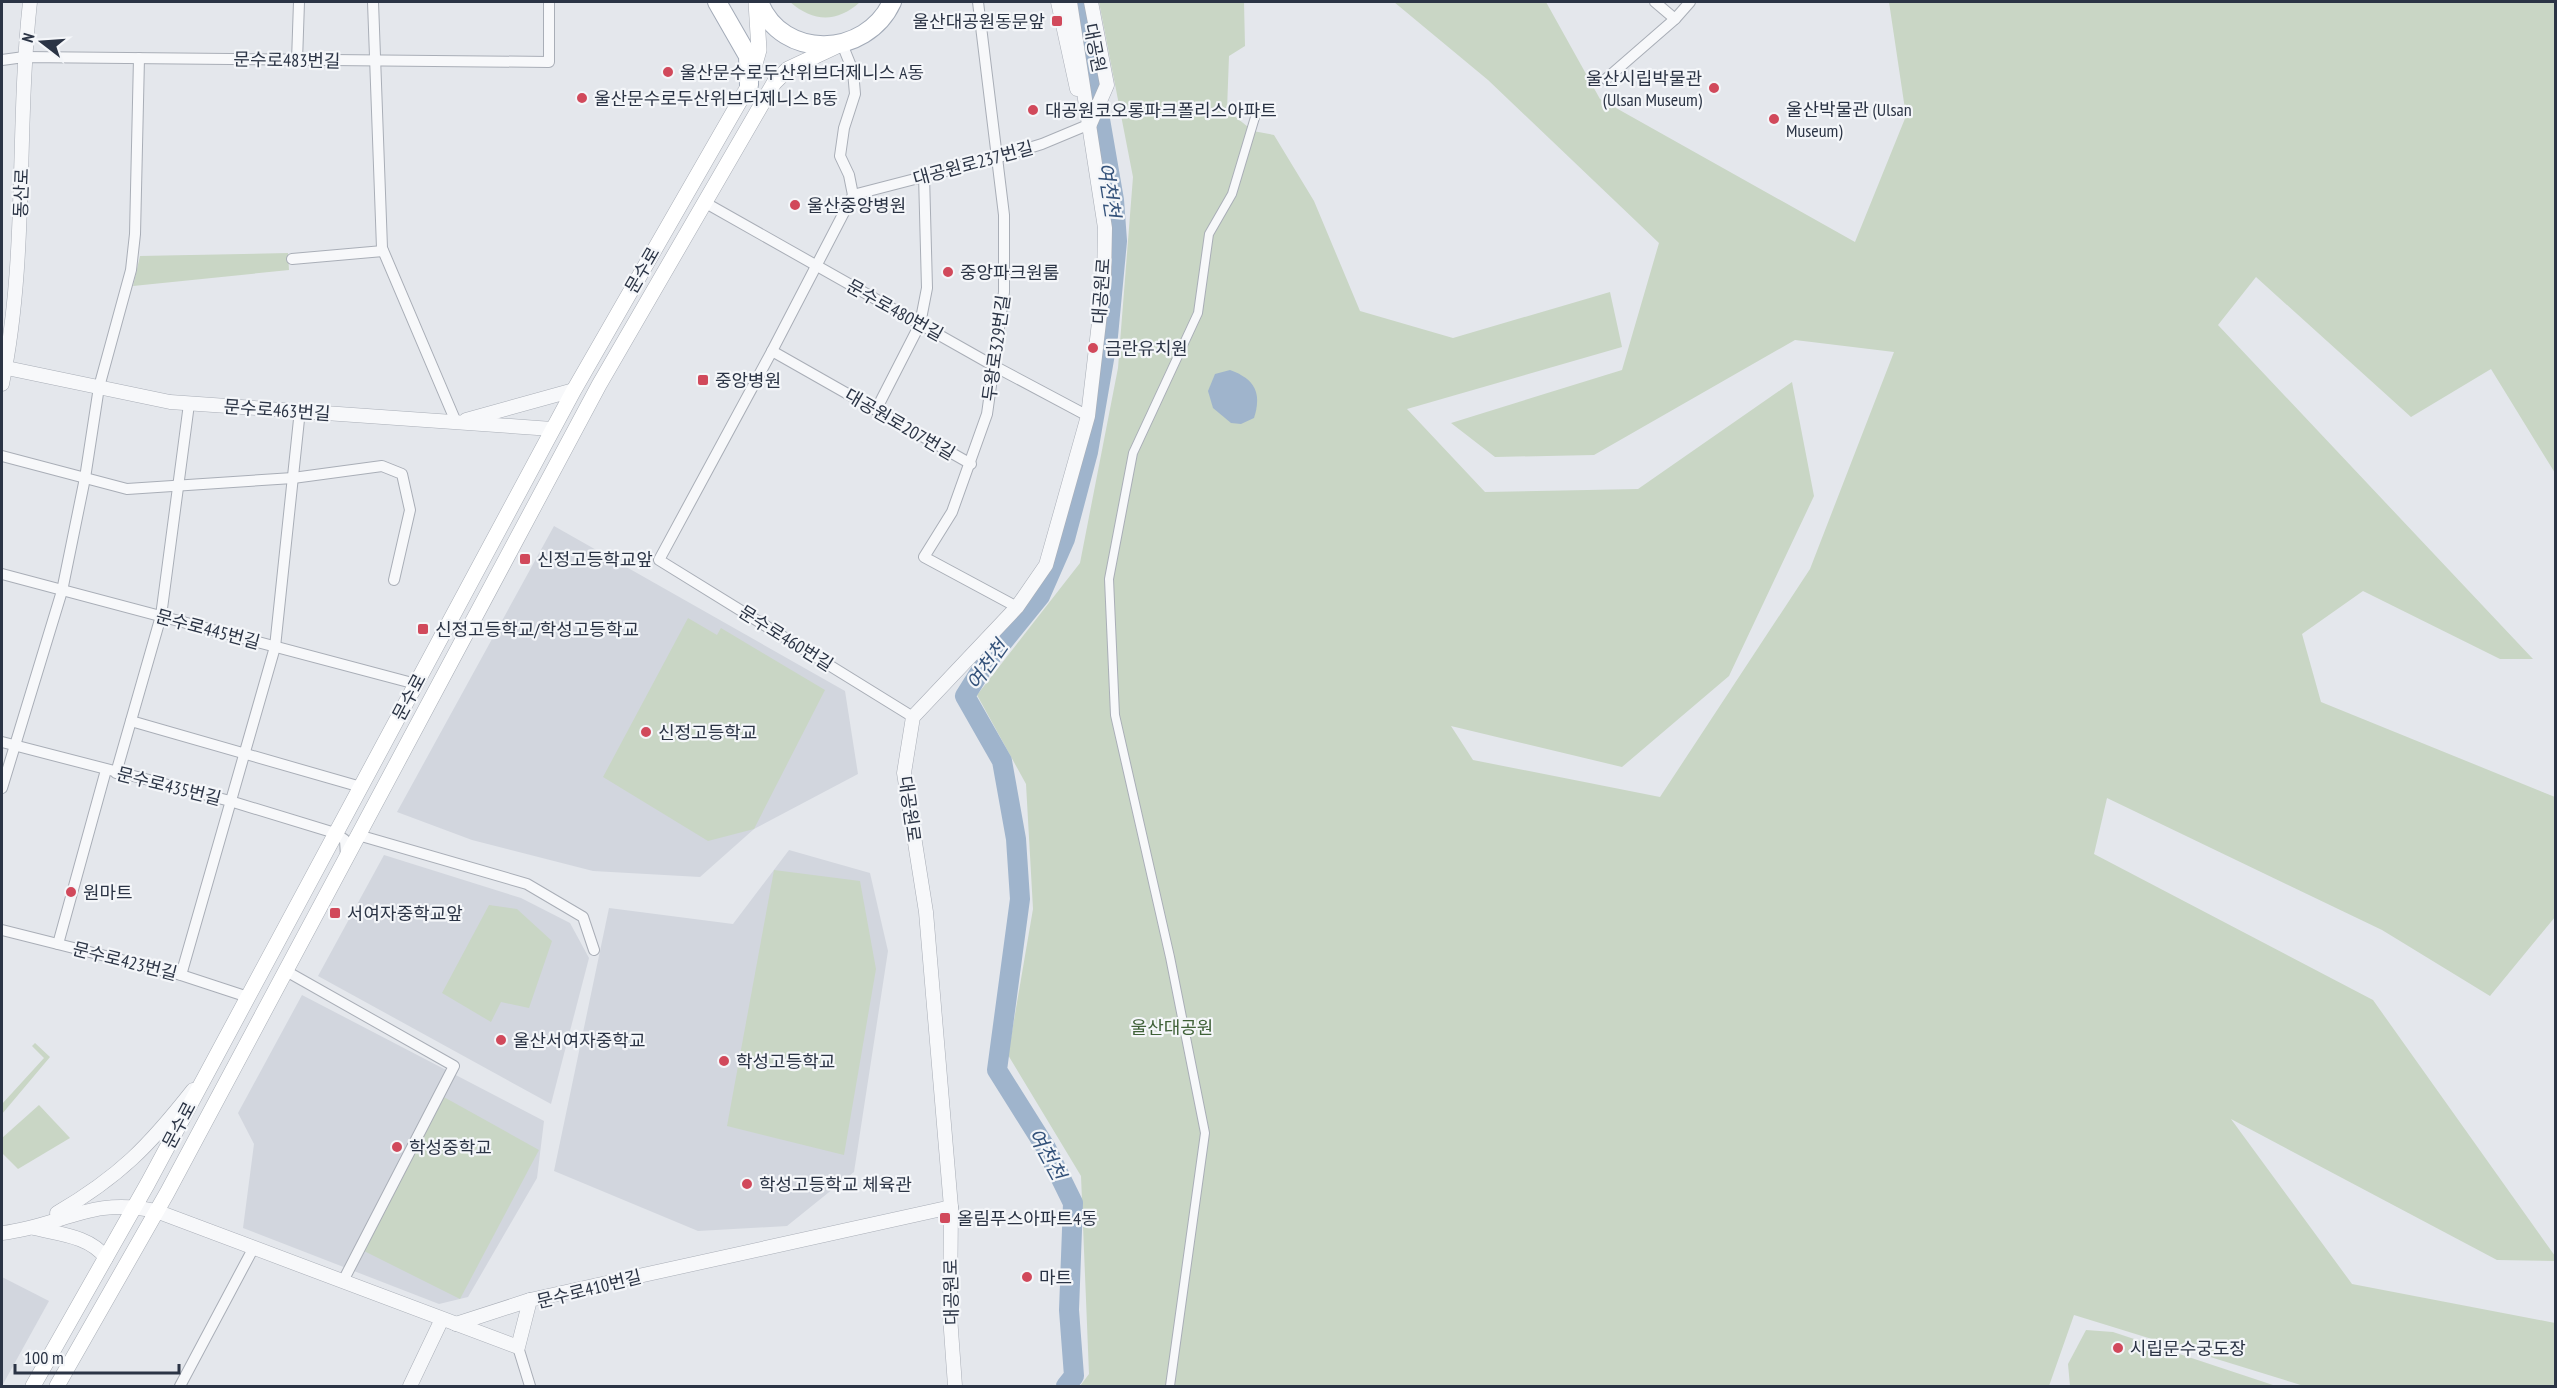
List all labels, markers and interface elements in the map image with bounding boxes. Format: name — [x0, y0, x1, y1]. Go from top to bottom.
place label: 울산대공원동문앞 — [913, 10, 1045, 33]
north arrow — [12, 12, 72, 72]
marker: 울산대공원동문앞 — [1050, 14, 1064, 28]
street label: 대공원 — [1079, 21, 1111, 75]
text: N — [17, 31, 38, 45]
street label: 문수로483번길 — [233, 48, 341, 72]
place label: 울산문수로두산위브더제니스 A동 — [680, 61, 924, 84]
marker: 울산문수로두산위브더제니스 A동 — [661, 65, 675, 79]
place label: 울산시립박물관 (Ulsan Museum) — [1586, 67, 1703, 111]
marker: 울산시립박물관 (Ulsan Museum) — [1707, 81, 1721, 95]
place label: 울산문수로두산위브더제니스 B동 — [594, 87, 838, 110]
marker: 울산문수로두산위브더제니스 B동 — [575, 91, 589, 105]
place label: 울산박물관 (Ulsan Museum) — [1786, 98, 1912, 142]
place label: 대공원코오롱파크폴리스아파트 — [1045, 99, 1277, 122]
marker: 대공원코오롱파크폴리스아파트 — [1026, 103, 1040, 117]
marker: 울산박물관 (Ulsan Museum) — [1767, 112, 1781, 126]
street label: 대공원로237번길 — [910, 136, 1036, 190]
water label: 여천천 — [1092, 161, 1127, 222]
street label: 동산로 — [9, 168, 33, 218]
place label: 울산중앙병원 — [807, 194, 906, 217]
marker: 울산중앙병원 — [788, 198, 802, 212]
street label: 문수로 — [620, 243, 664, 297]
street label: 대공원로 — [1087, 257, 1115, 325]
place label: 중앙파크원룸 — [960, 261, 1059, 284]
marker: 중앙파크원룸 — [941, 265, 955, 279]
street label: 문수로480번길 — [843, 274, 947, 346]
street label: 두왕로329번길 — [977, 293, 1015, 403]
place label: 금란유치원 — [1105, 337, 1188, 360]
marker: 금란유치원 — [1086, 341, 1100, 355]
place label: 중앙병원 — [715, 369, 781, 392]
marker: 중앙병원 — [696, 373, 710, 387]
street label: 대공원로207번길 — [841, 383, 959, 465]
street label: 문수로463번길 — [223, 395, 331, 425]
place label: 신정고등학교앞 — [537, 548, 653, 571]
marker: 신정고등학교앞 — [518, 552, 532, 566]
street label: 문수로460번길 — [734, 600, 838, 676]
street label: 문수로445번길 — [153, 604, 263, 654]
place label: 신정고등학교/학성고등학교 — [435, 618, 639, 641]
marker: 신정고등학교/학성고등학교 — [416, 622, 430, 636]
water label: 여천천 — [961, 633, 1015, 695]
street label: 문수로 — [387, 670, 431, 724]
place label: 신정고등학교 — [658, 721, 757, 744]
marker: 신정고등학교 — [639, 725, 653, 739]
street label: 문수로435번길 — [114, 762, 224, 810]
street label: 대공원로 — [894, 775, 926, 843]
place label: 원마트 — [83, 881, 133, 904]
marker: 원마트 — [64, 885, 78, 899]
place label: 서여자중학교앞 — [347, 902, 463, 925]
marker: 서여자중학교앞 — [328, 906, 342, 920]
street label: 문수로423번길 — [70, 937, 180, 985]
park label: 울산대공원 — [1131, 1016, 1213, 1039]
place label: 울산서여자중학교 — [513, 1029, 645, 1052]
marker: 울산서여자중학교 — [494, 1033, 508, 1047]
place label: 학성고등학교 — [736, 1050, 835, 1073]
marker: 학성고등학교 — [717, 1054, 731, 1068]
street label: 문수로 — [157, 1098, 201, 1152]
water label: 여천천 — [1022, 1124, 1073, 1187]
place label: 학성중학교 — [409, 1136, 492, 1159]
marker: 학성중학교 — [390, 1140, 404, 1154]
place label: 학성고등학교 체육관 — [759, 1173, 912, 1196]
marker: 학성고등학교 체육관 — [740, 1177, 754, 1191]
place label: 올림푸스아파트4동 — [957, 1207, 1098, 1230]
marker: 올림푸스아파트4동 — [938, 1211, 952, 1225]
street label: 대공원로 — [939, 1259, 963, 1325]
street label: 문수로410번길 — [534, 1265, 644, 1313]
place label: 마트 — [1039, 1266, 1072, 1289]
marker: 마트 — [1020, 1270, 1034, 1284]
scale bar — [15, 1337, 178, 1375]
place label: 시립문수궁도장 — [2130, 1337, 2246, 1360]
marker: 시립문수궁도장 — [2111, 1341, 2125, 1355]
text: 100 m — [24, 1346, 64, 1369]

